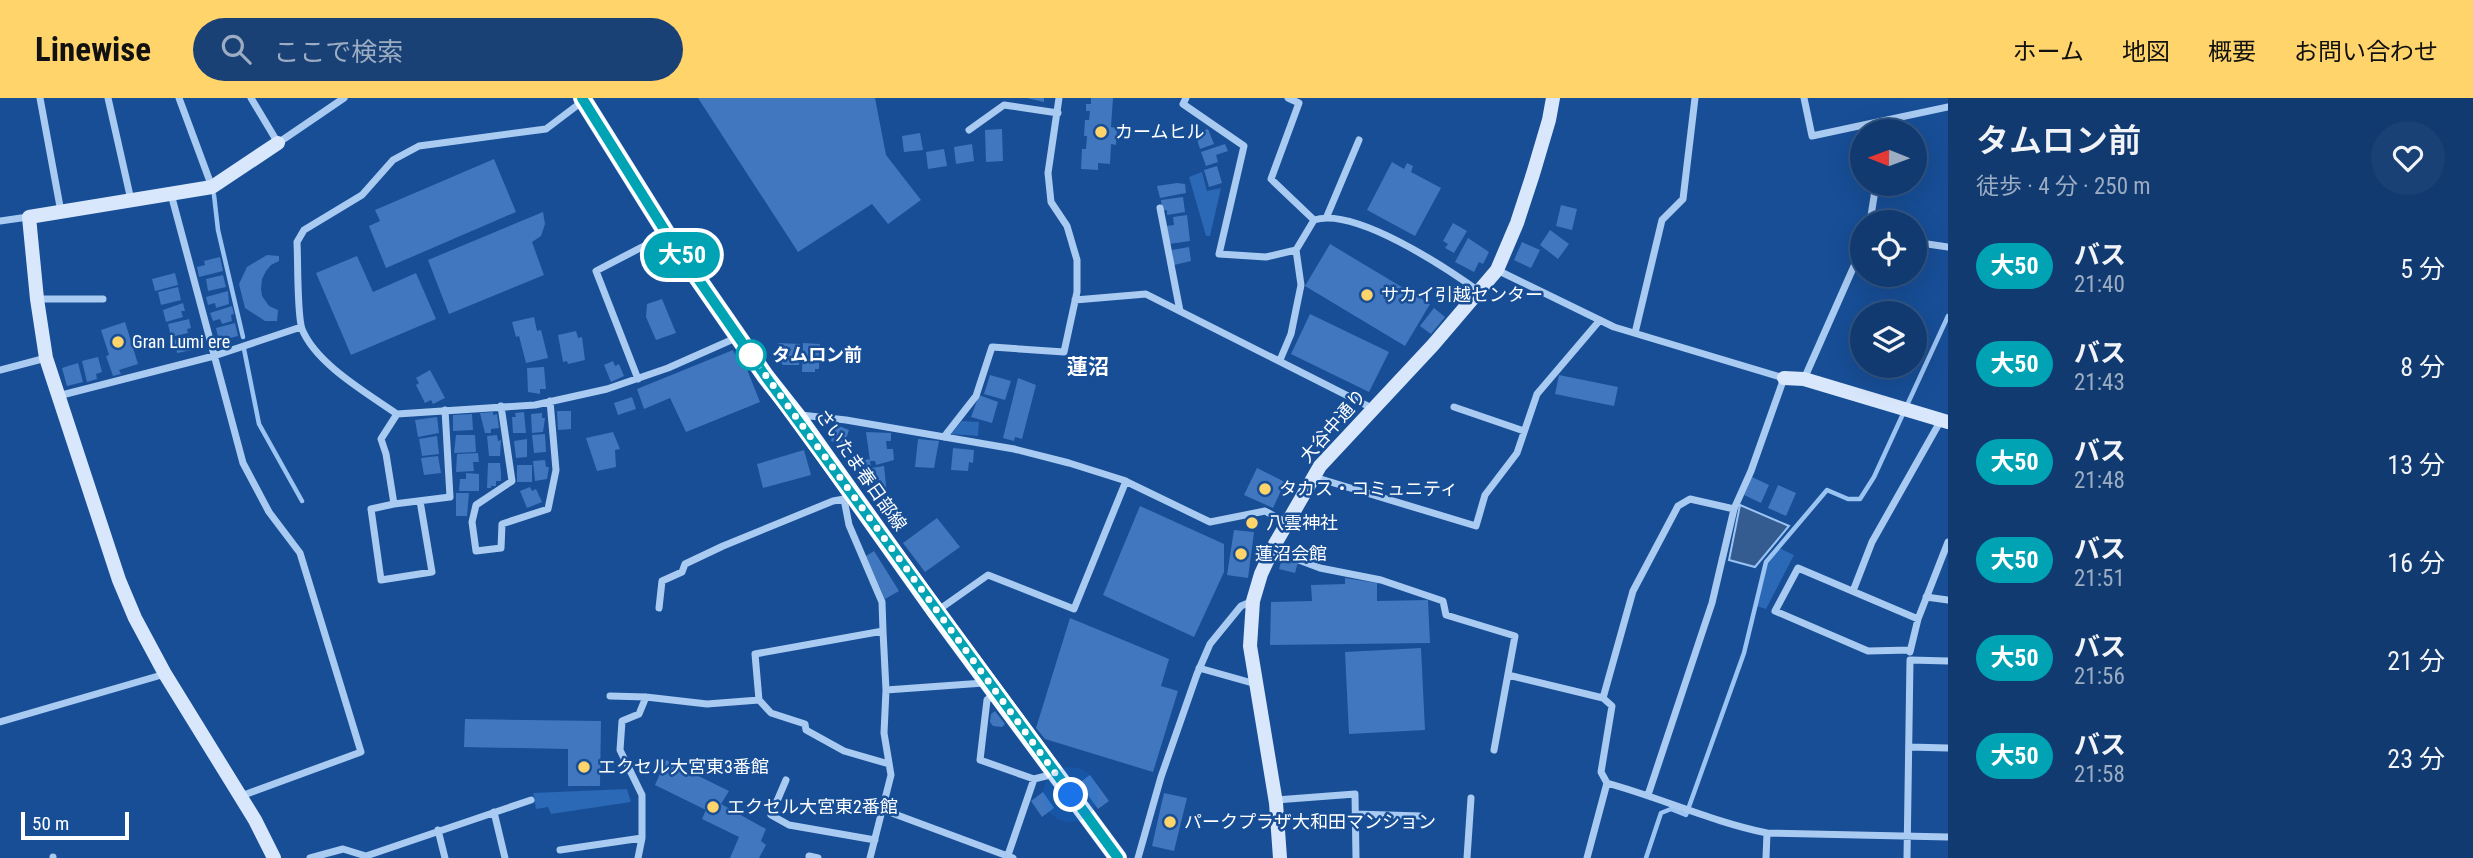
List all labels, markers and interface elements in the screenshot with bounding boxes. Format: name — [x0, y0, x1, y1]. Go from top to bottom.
search box — [193, 18, 683, 81]
text: Linewise — [35, 30, 151, 69]
icon: search — [217, 30, 255, 68]
text: ここで検索 — [273, 37, 403, 67]
text: ホーム — [2013, 38, 2084, 66]
text: 地図 — [2122, 38, 2170, 66]
text: 概要 — [2208, 38, 2256, 66]
text: お問い合わせ — [2294, 38, 2438, 66]
north arrow — [1850, 119, 1927, 196]
map controls — [1850, 119, 1927, 378]
place label: カームヒル — [1115, 121, 1204, 142]
text: タムロン前 — [1976, 121, 2141, 160]
button: heart — [2371, 121, 2445, 195]
marker: カームヒル — [1093, 124, 1109, 140]
text: 徒歩 · 4 分 · 250 m — [1976, 173, 2151, 200]
button: locate — [1850, 210, 1927, 287]
line badge: 大50 — [642, 232, 722, 278]
text: バス — [2074, 240, 2126, 270]
text: 大50 — [658, 241, 706, 269]
text: 大50 — [1990, 252, 2039, 280]
text: 5 分 — [2400, 254, 2445, 284]
text: 21:40 — [2074, 271, 2125, 298]
place label: サカイ引越センター — [1381, 284, 1543, 305]
marker: サカイ引越センター — [1359, 287, 1375, 303]
button: layers — [1850, 301, 1927, 378]
place label: Gran Lumi ere — [132, 331, 230, 352]
marker: Gran Lumi ere — [110, 334, 126, 350]
text: バス — [2074, 338, 2126, 368]
marker: タムロン前 — [736, 340, 766, 370]
place label: タムロン前 — [772, 344, 862, 365]
text: 大50 — [1990, 350, 2039, 378]
text: 8 分 — [2400, 352, 2445, 382]
district label: 蓮沼 — [1067, 355, 1109, 379]
text: 21:43 — [2074, 369, 2125, 396]
street label: 大谷中通り — [1295, 385, 1370, 467]
street label: さいたま春日部線 — [812, 405, 911, 534]
text: バス — [2074, 436, 2126, 466]
text: 大50 — [1990, 448, 2039, 476]
text: 13 分 — [2387, 450, 2445, 480]
text: 21:48 — [2074, 467, 2125, 494]
place label: タカス・コミュニティ — [1279, 478, 1458, 499]
marker: タカス・コミュニティ — [1257, 481, 1273, 497]
place label: 八雲神社 — [1266, 512, 1338, 533]
marker: 八雲神社 — [1244, 515, 1260, 531]
text: バス — [2074, 534, 2126, 564]
place label: 蓮沼会館 — [1255, 543, 1327, 564]
marker: 蓮沼会館 — [1233, 546, 1249, 562]
text: 大50 — [1990, 546, 2039, 574]
text: 16 分 — [2387, 548, 2445, 578]
text: 21:51 — [2074, 565, 2125, 592]
text: バス — [2074, 632, 2126, 662]
text: 大50 — [1990, 644, 2039, 672]
text: 21 分 — [2387, 646, 2445, 676]
text: 21:56 — [2074, 663, 2125, 690]
text: バス — [2074, 730, 2126, 760]
text: 大50 — [1990, 742, 2039, 770]
text: 23 分 — [2387, 744, 2445, 774]
place label: エクセル大宮東3番館 — [598, 756, 769, 777]
marker: エクセル大宮東3番館 — [576, 759, 592, 775]
text: 21:58 — [2074, 761, 2125, 788]
your location — [1053, 777, 1088, 812]
place label: エクセル大宮東2番館 — [727, 796, 898, 817]
marker: エクセル大宮東2番館 — [705, 799, 721, 815]
scale bar — [21, 809, 130, 841]
place label: パークプラザ大和田マンション — [1184, 811, 1436, 832]
text: 50 m — [32, 812, 69, 835]
marker: パークプラザ大和田マンション — [1162, 814, 1178, 830]

